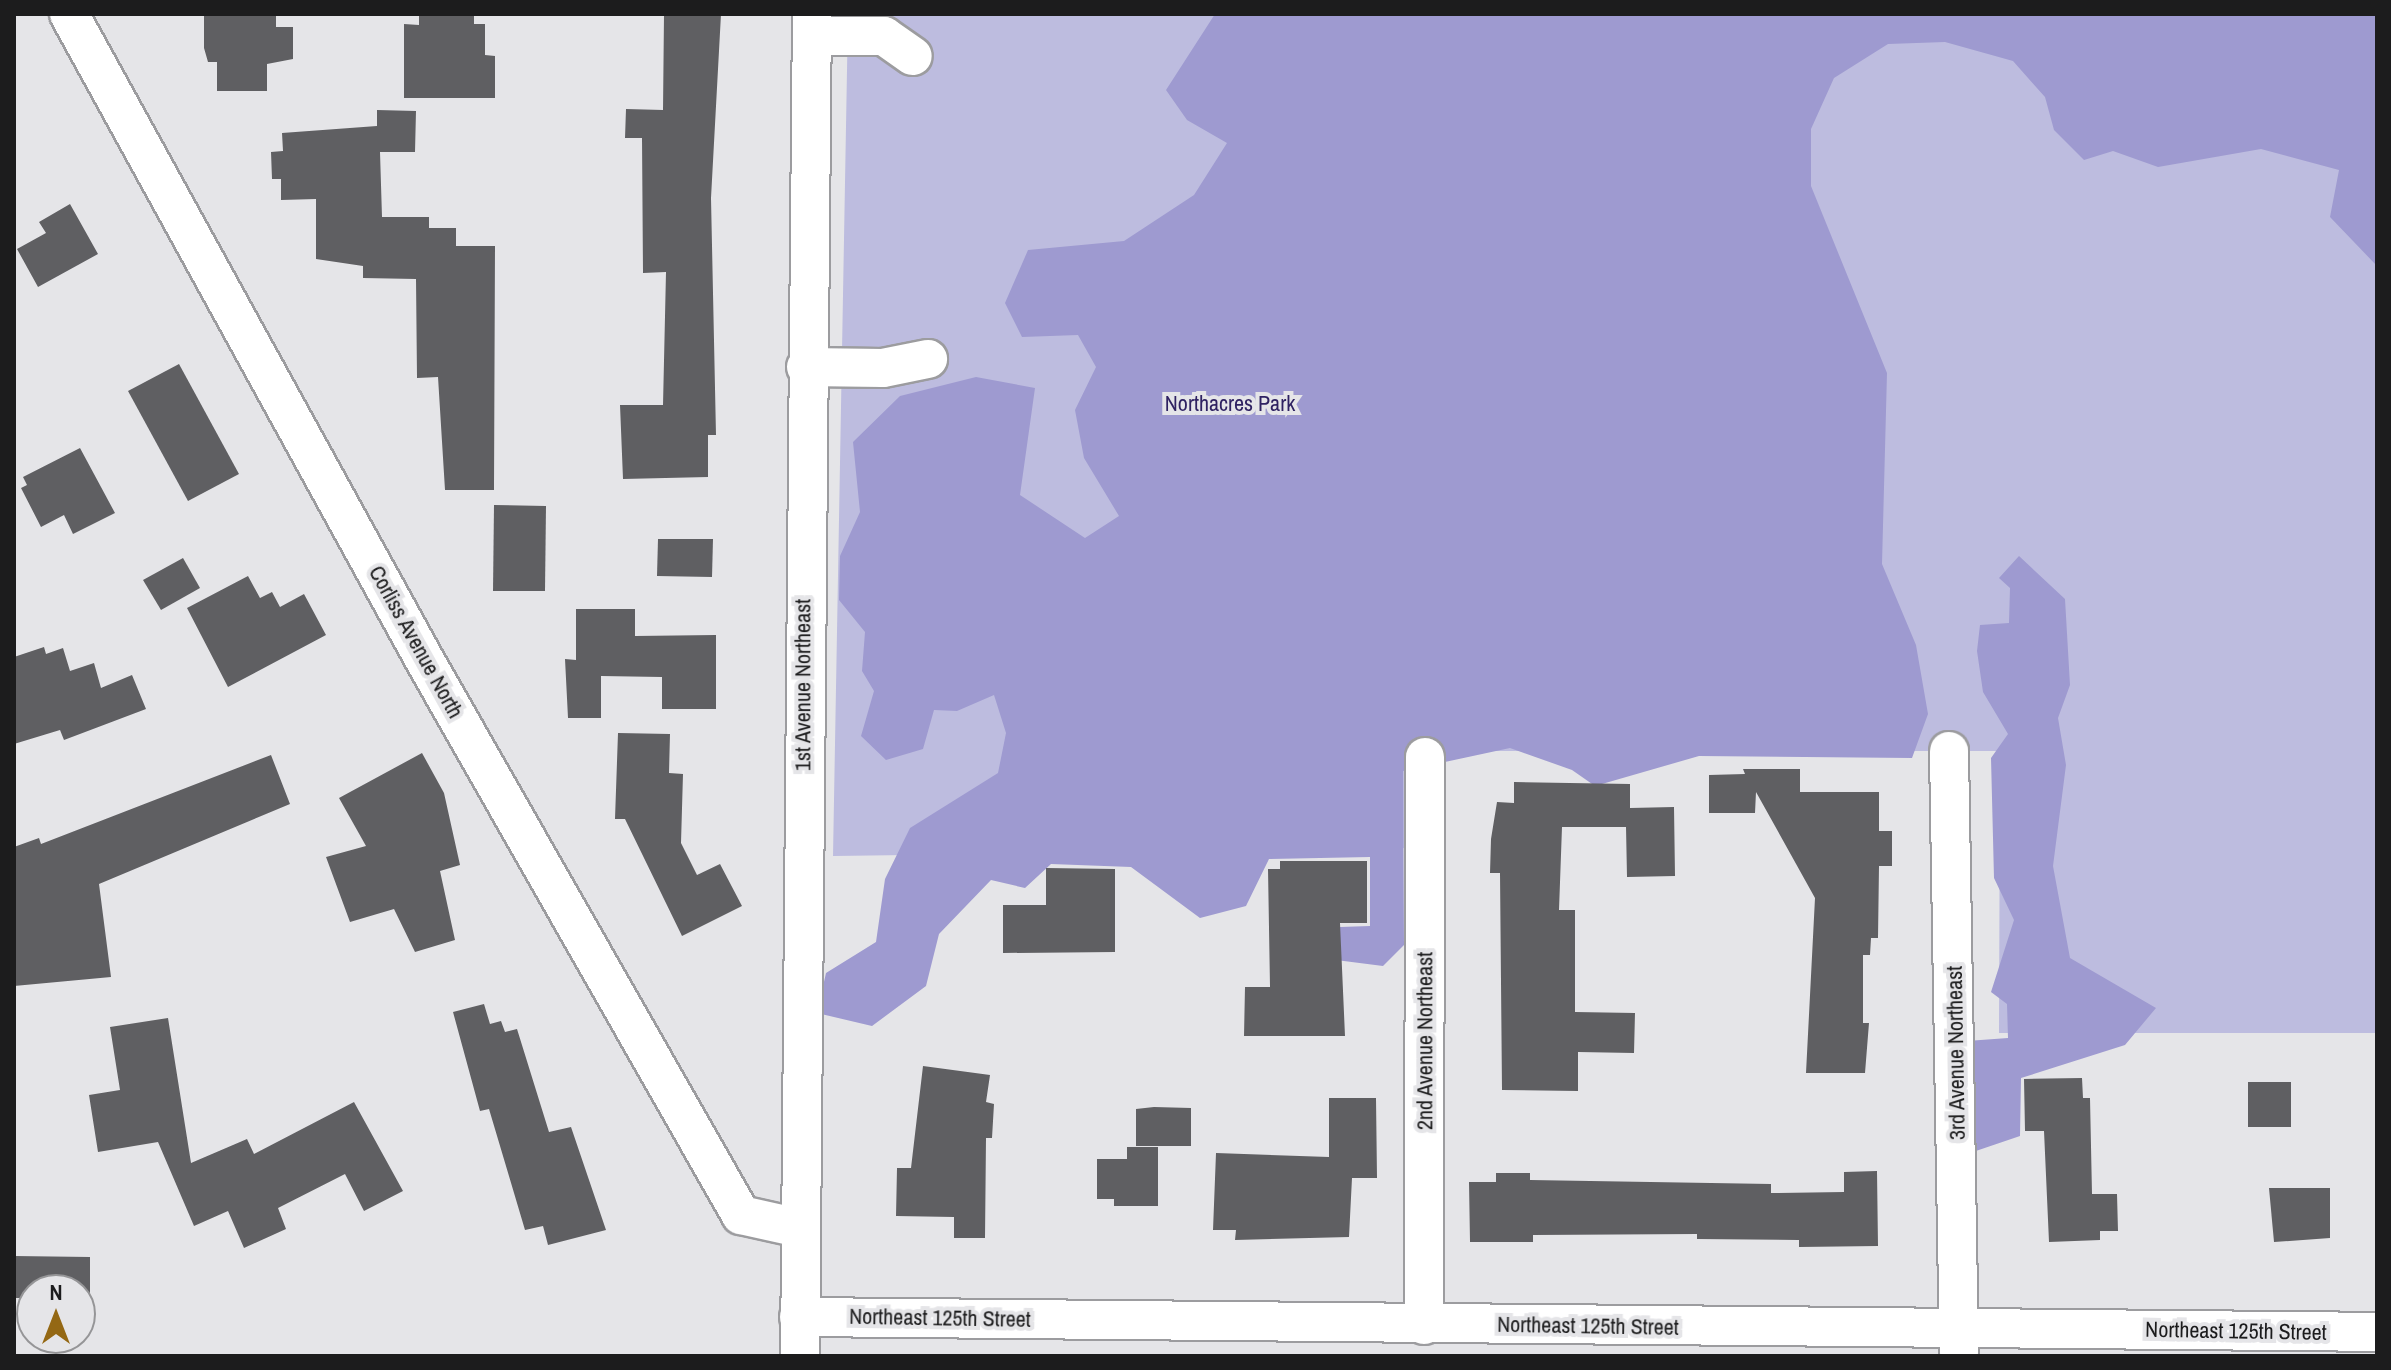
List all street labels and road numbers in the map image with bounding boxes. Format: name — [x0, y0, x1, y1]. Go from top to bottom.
street label: Corliss Avenue North — [363, 561, 469, 723]
street label: 1st Avenue Northeast — [790, 598, 816, 772]
street label: 2nd Avenue Northeast — [1412, 951, 1438, 1131]
street label: 3rd Avenue Northeast — [1941, 965, 1971, 1141]
street label: Northeast 125th Street — [849, 1303, 1031, 1333]
street label: Northeast 125th Street — [1497, 1311, 1679, 1341]
street label: Northeast 125th Street — [2145, 1316, 2327, 1346]

